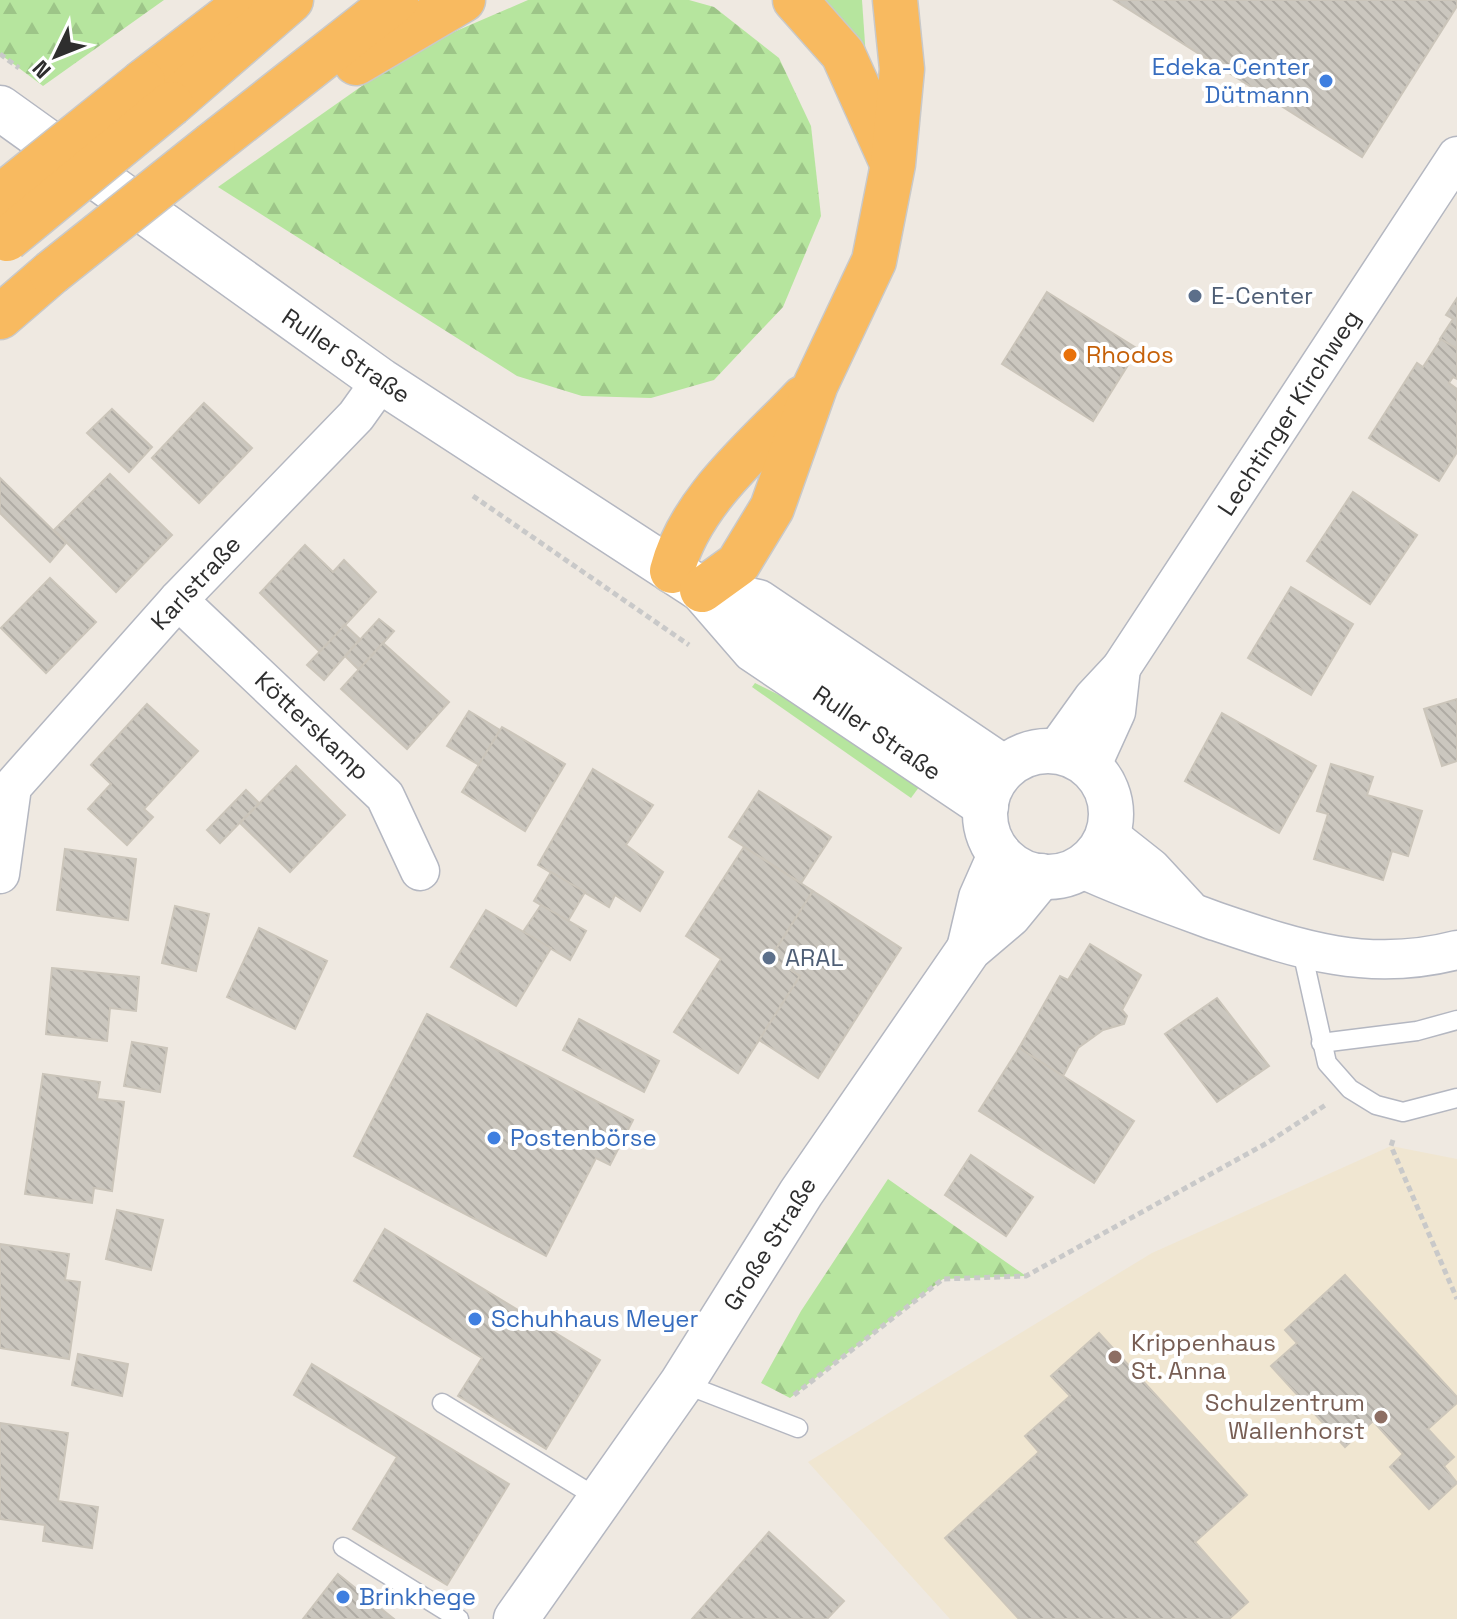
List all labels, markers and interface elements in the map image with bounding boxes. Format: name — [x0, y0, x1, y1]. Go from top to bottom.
north arrow — [16, 16, 96, 96]
place label: Edeka-Center Dütmann — [1152, 51, 1310, 110]
text: N — [26, 55, 57, 85]
marker: Edeka-Center Dütmann — [1317, 72, 1335, 90]
place label: E-Center — [1211, 280, 1313, 311]
marker: E-Center — [1186, 287, 1204, 305]
street label: Ruller Straße — [276, 301, 416, 410]
street label: Lechtinger Kirchweg — [1210, 304, 1367, 521]
place label: Rhodos — [1086, 339, 1174, 370]
marker: Rhodos — [1061, 346, 1079, 364]
street label: Karlstraße — [144, 529, 247, 637]
street label: Kötterskamp — [248, 665, 376, 787]
street label: Ruller Straße — [807, 678, 947, 787]
place label: ARAL — [785, 942, 844, 973]
marker: ARAL — [760, 949, 778, 967]
place label: Postenbörse — [510, 1122, 657, 1153]
marker: Postenbörse — [485, 1129, 503, 1147]
street label: Große Straße — [716, 1171, 823, 1316]
place label: Schuhhaus Meyer — [491, 1303, 699, 1334]
marker: Schuhhaus Meyer — [466, 1310, 484, 1328]
place label: Krippenhaus St. Anna — [1131, 1327, 1276, 1386]
marker: Krippenhaus St. Anna — [1106, 1348, 1124, 1366]
place label: Schulzentrum Wallenhorst — [1205, 1387, 1365, 1446]
marker: Schulzentrum Wallenhorst — [1372, 1408, 1390, 1426]
place label: Brinkhege — [359, 1581, 476, 1612]
marker: Brinkhege — [334, 1588, 352, 1606]

